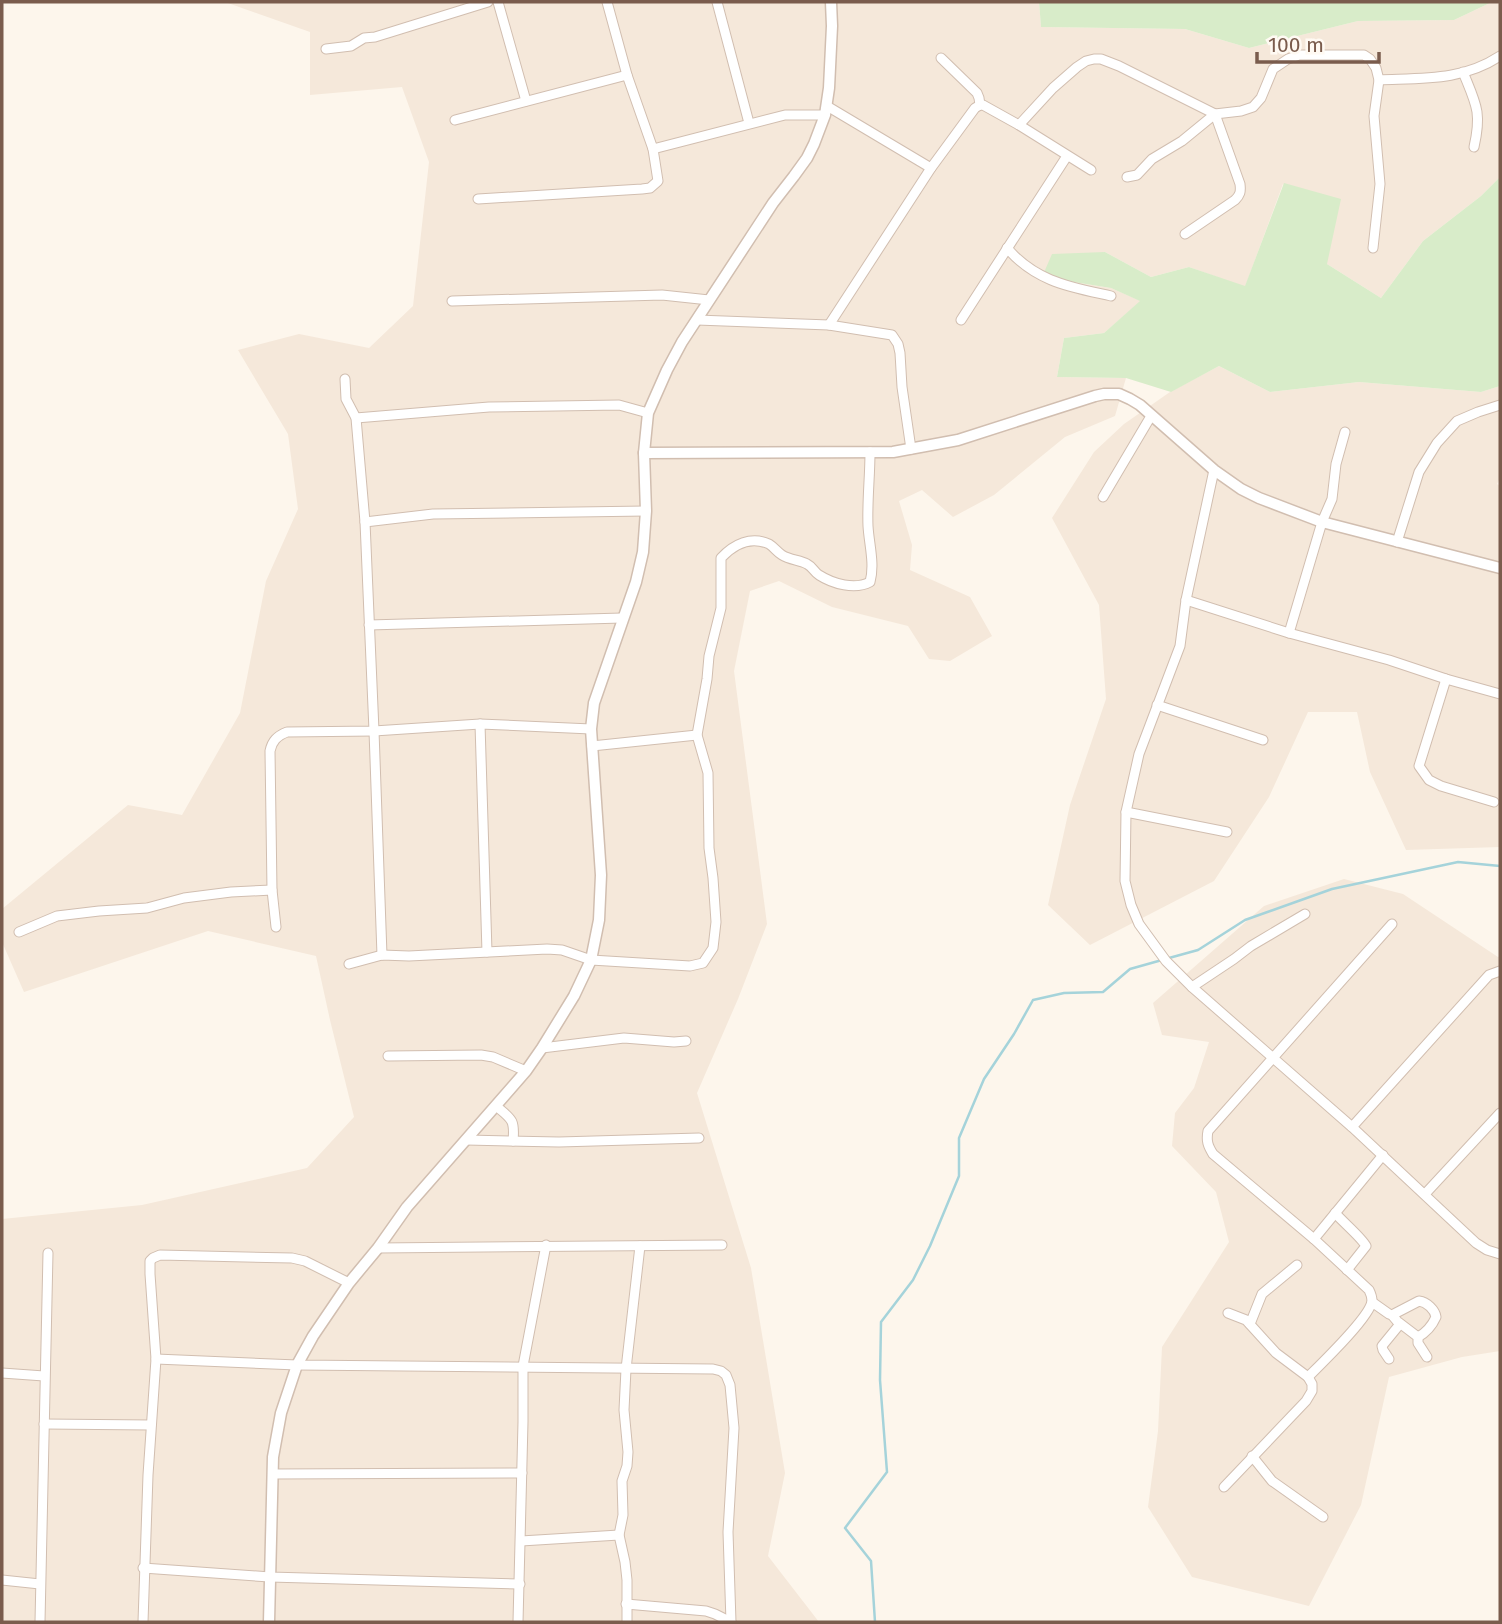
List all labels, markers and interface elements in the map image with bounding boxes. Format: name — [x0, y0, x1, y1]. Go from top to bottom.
scale bar — [1257, 21, 1380, 65]
text: 100 m — [1268, 32, 1324, 58]

